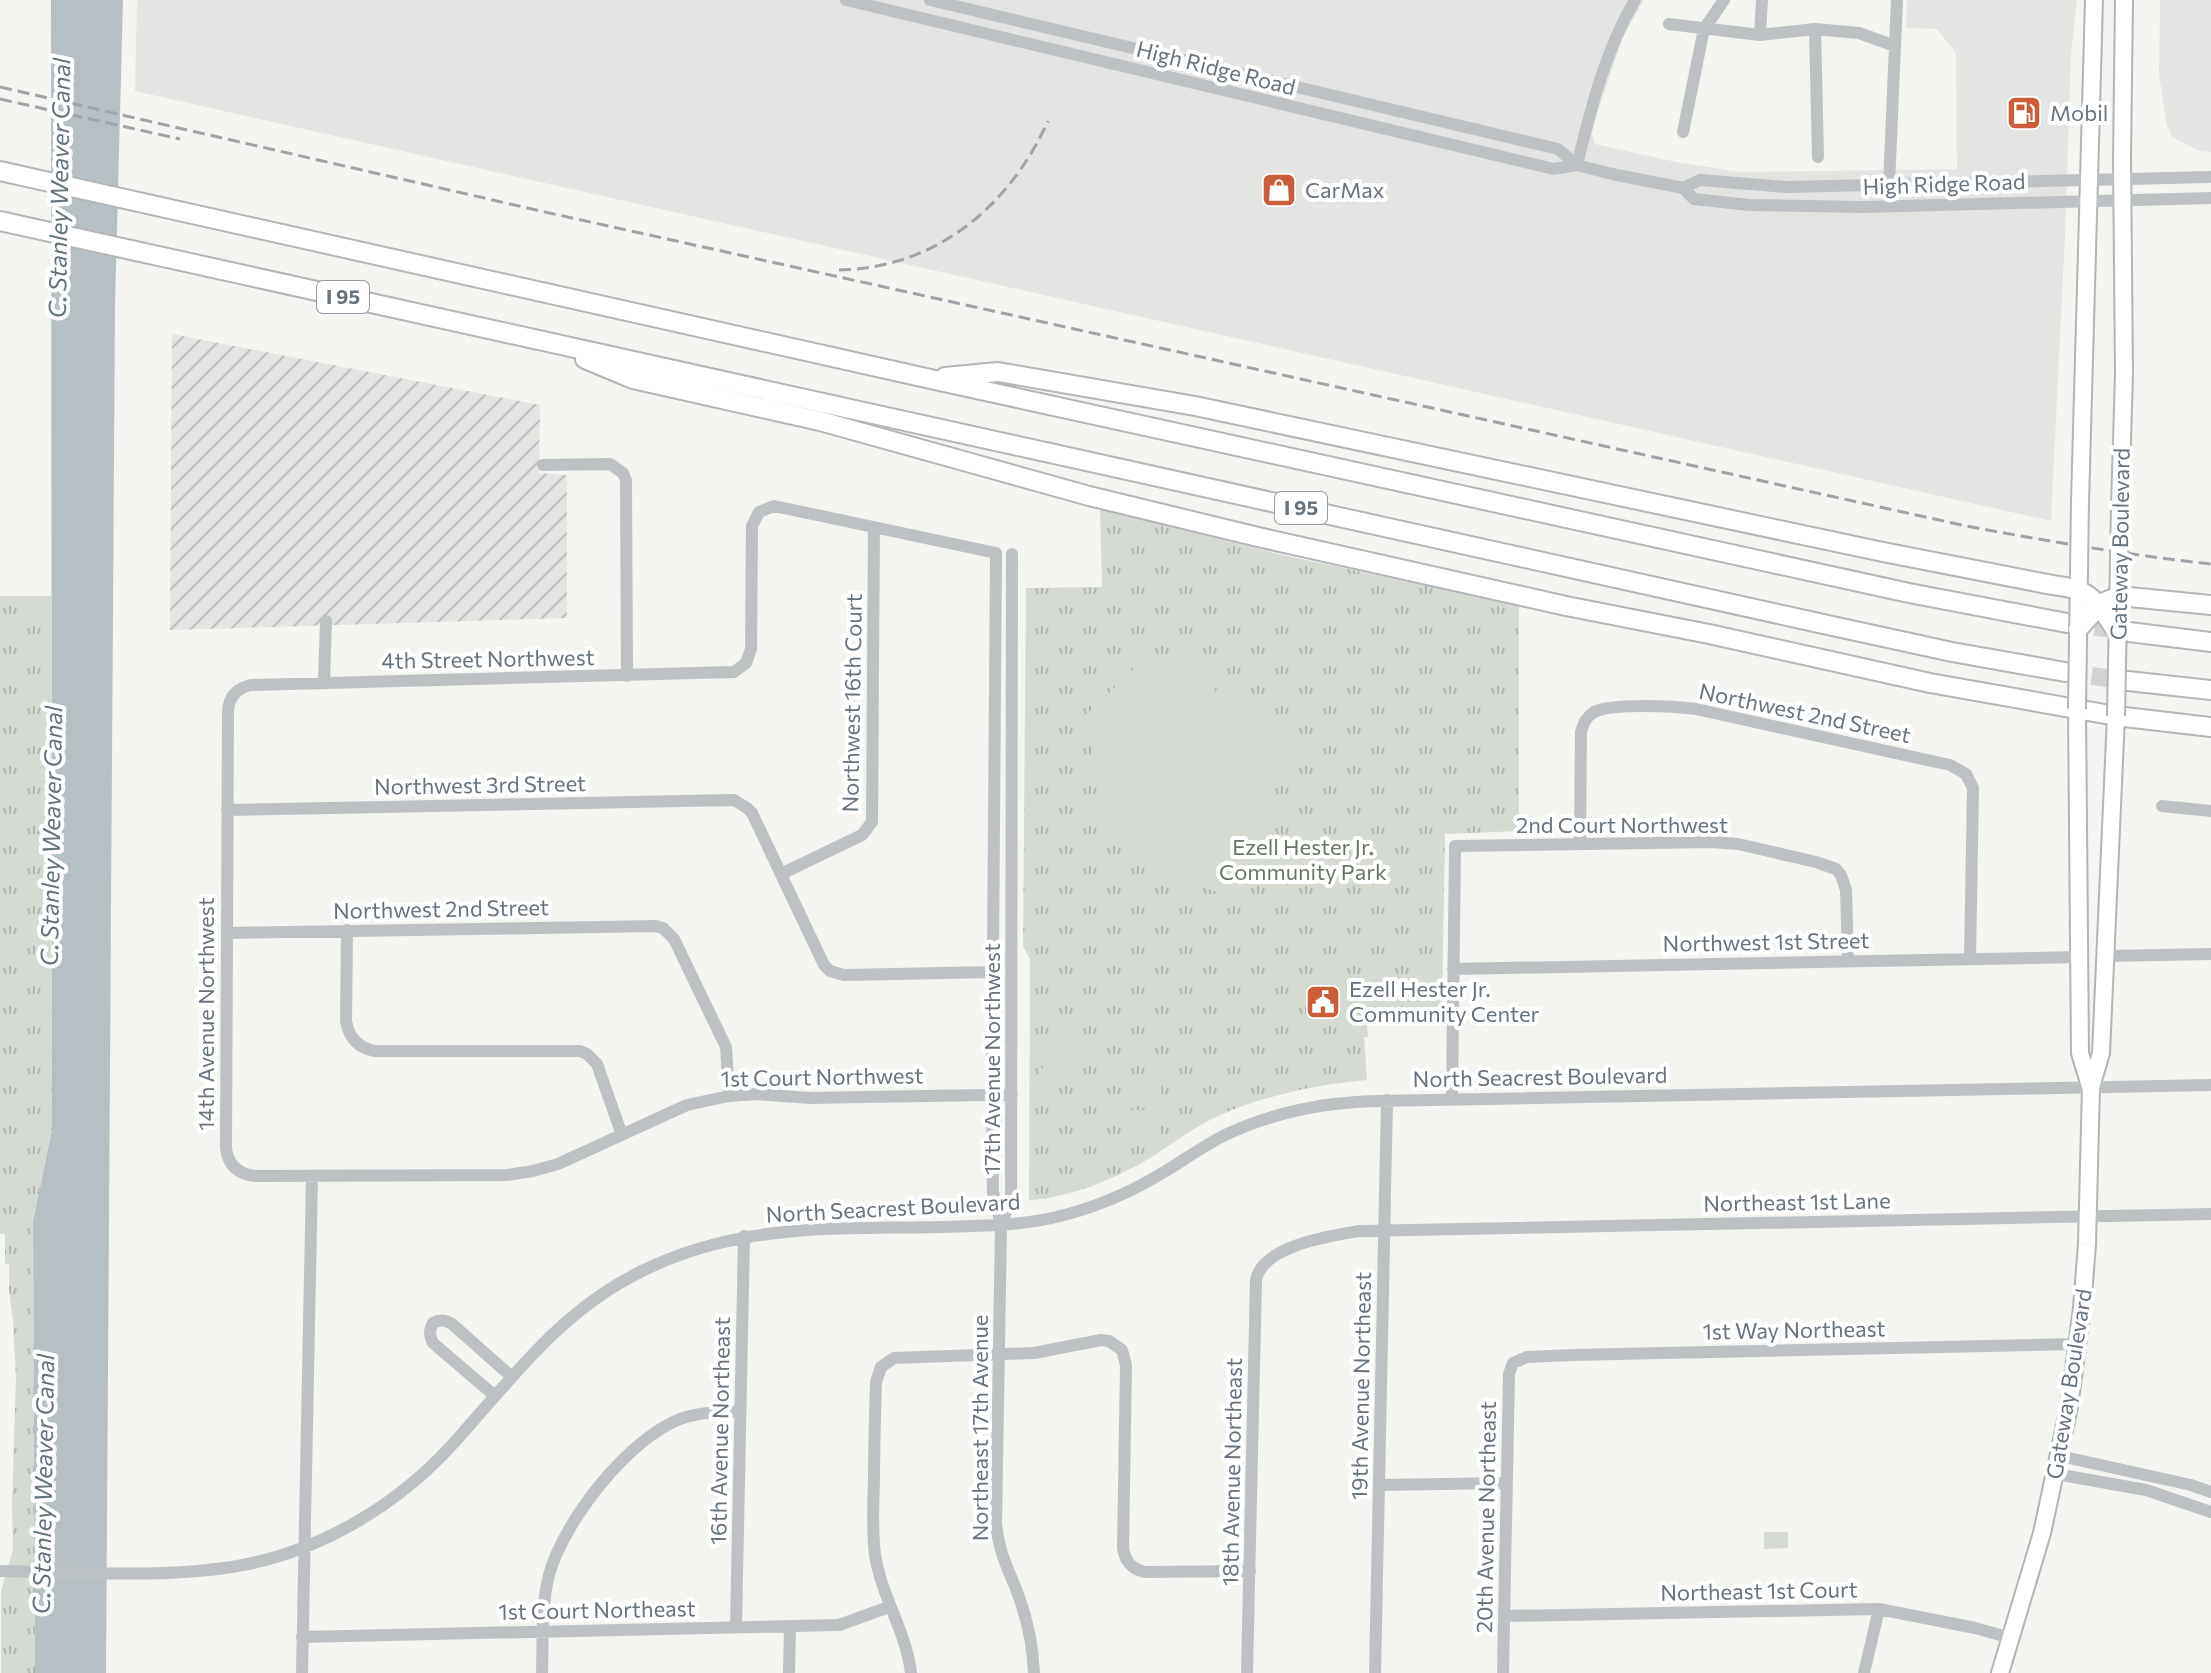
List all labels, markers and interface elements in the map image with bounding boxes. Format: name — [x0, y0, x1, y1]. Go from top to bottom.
street label: High Ridge Road — [1134, 35, 1298, 100]
water label: C. Stanley Weaver Canal — [42, 57, 75, 318]
fuel station icon: Mobil — [2005, 94, 2043, 132]
place label: Mobil — [2050, 99, 2108, 126]
street label: High Ridge Road — [1862, 167, 2026, 200]
shop icon: CarMax — [1260, 171, 1298, 209]
place label: CarMax — [1305, 176, 1385, 203]
road number: I 95 — [317, 281, 369, 313]
street label: Gateway Boulevard — [2104, 448, 2135, 640]
road number: I 95 — [1275, 492, 1327, 524]
street label: Northwest 16th Court — [836, 593, 867, 813]
street label: 4th Street Northwest — [381, 643, 595, 674]
street label: Northwest 2nd Street — [1697, 677, 1913, 748]
water label: C. Stanley Weaver Canal — [34, 705, 67, 966]
street label: Northwest 3rd Street — [374, 769, 586, 800]
street label: 2nd Court Northwest — [1516, 811, 1728, 838]
park label: Ezell Hester Jr. Community Park — [1219, 833, 1387, 885]
street label: Northwest 2nd Street — [333, 893, 549, 924]
street label: 14th Avenue Northwest — [192, 897, 219, 1131]
street label: Northwest 1st Street — [1662, 926, 1870, 957]
street label: 17th Avenue Northwest — [978, 943, 1005, 1175]
place label: Ezell Hester Jr. Community Center — [1349, 975, 1540, 1027]
public building icon: Ezell Hester Jr. Community Center — [1304, 983, 1342, 1021]
street label: 1st Court Northwest — [720, 1061, 924, 1092]
street label: North Seacrest Boulevard — [1412, 1061, 1668, 1092]
street label: Northeast 1st Lane — [1703, 1186, 1891, 1217]
street label: North Seacrest Boulevard — [765, 1187, 1021, 1228]
street label: 19th Avenue Northeast — [1345, 1272, 1376, 1500]
street label: Gateway Boulevard — [2040, 1287, 2097, 1481]
street label: 1st Way Northeast — [1702, 1314, 1886, 1345]
street label: Northeast 17th Avenue — [966, 1315, 993, 1541]
street label: 16th Avenue Northeast — [704, 1317, 735, 1545]
water label: C. Stanley Weaver Canal — [26, 1353, 59, 1614]
street label: 18th Avenue Northeast — [1216, 1358, 1247, 1586]
street label: 20th Avenue Northeast — [1470, 1401, 1501, 1633]
street label: Northeast 1st Court — [1660, 1575, 1858, 1606]
street label: 1st Court Northeast — [498, 1594, 696, 1625]

